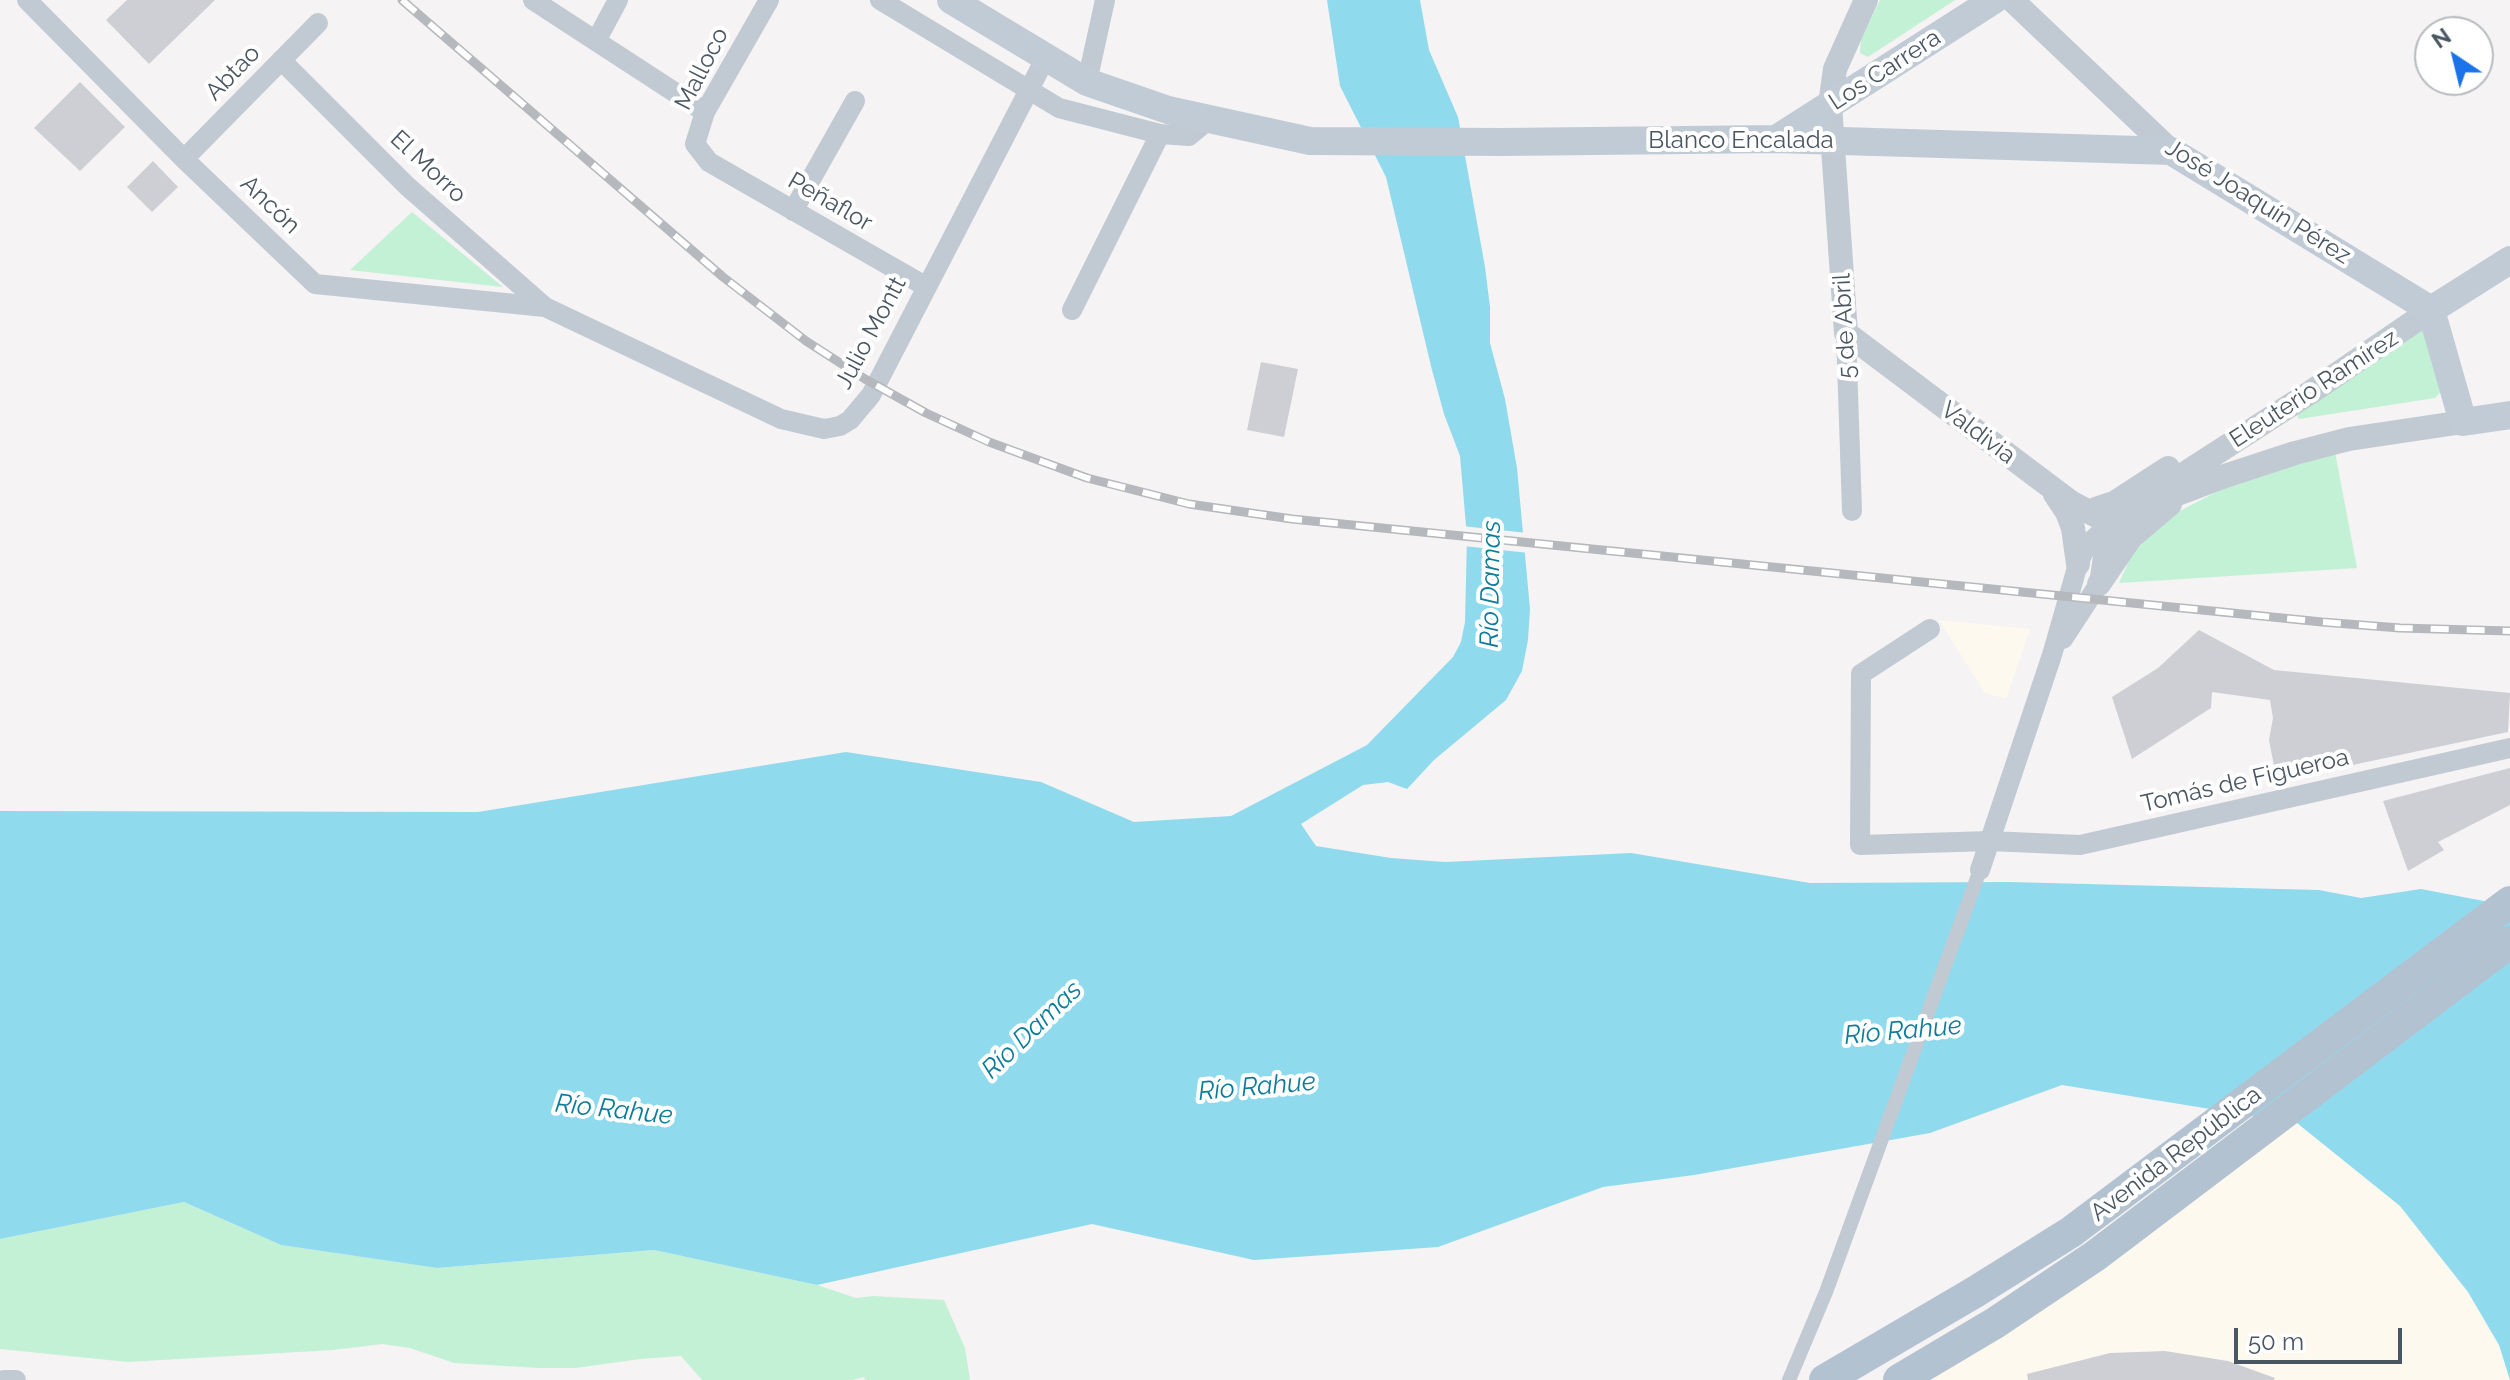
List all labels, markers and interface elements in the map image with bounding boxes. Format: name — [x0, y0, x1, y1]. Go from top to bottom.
north arrow — [2414, 16, 2494, 96]
street label: Malloco — [669, 23, 735, 115]
street label: Los Carrera — [1824, 23, 1946, 117]
text: N — [2427, 23, 2456, 53]
street label: Abtao — [200, 39, 266, 107]
street label: El Morro — [384, 125, 472, 209]
street label: Blanco Encalada — [1648, 127, 1834, 155]
street label: José Joaquín Pérez — [2160, 133, 2356, 271]
street label: Peñaflor — [783, 166, 877, 238]
street label: Ancón — [234, 170, 306, 240]
street label: Julio Montt — [829, 272, 913, 394]
street label: 5 de Abril — [1828, 273, 1862, 379]
street label: Eleuterio Ramírez — [2224, 324, 2404, 454]
street label: Valdivia — [1935, 396, 2021, 470]
water label: Río Damas — [1474, 520, 1508, 648]
street label: Tomás de Figueroa — [2138, 743, 2352, 819]
water label: Río Damas — [975, 975, 1089, 1085]
water label: Río Rahue — [1843, 1010, 1963, 1052]
water label: Río Rahue — [1197, 1066, 1317, 1108]
street label: Avenida República — [2085, 1080, 2267, 1228]
water label: Río Rahue — [554, 1088, 674, 1132]
scale bar — [2238, 1312, 2406, 1362]
text: 50 m — [2248, 1327, 2304, 1356]

